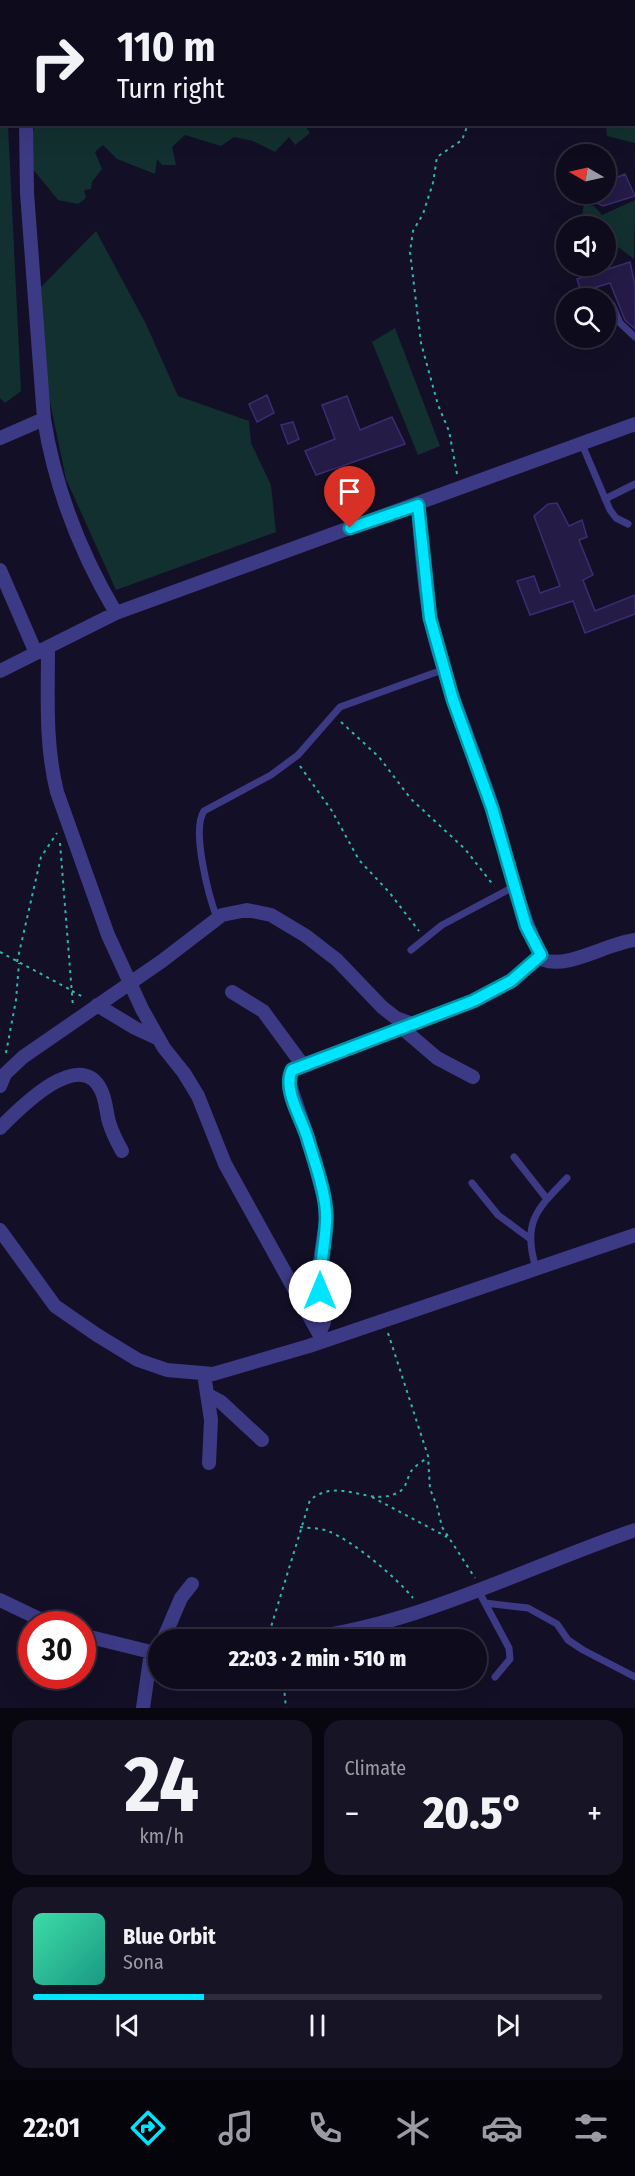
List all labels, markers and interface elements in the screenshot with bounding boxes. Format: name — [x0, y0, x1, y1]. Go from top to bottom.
text: 110 m — [117, 22, 216, 72]
icon: right — [18, 24, 96, 102]
text: Turn right — [117, 73, 225, 105]
north arrow — [556, 144, 616, 204]
map controls — [556, 144, 616, 348]
button: sound — [556, 216, 616, 276]
button: search — [556, 288, 616, 348]
pin — [324, 466, 375, 528]
icon: arrive — [333, 475, 366, 508]
position arrow — [288, 1259, 352, 1323]
speed limit sign: 30 — [18, 1611, 96, 1689]
text: 22:03 · 2 min · 510 m — [229, 1645, 406, 1672]
text: 24 — [124, 1738, 199, 1832]
text: Climate — [345, 1756, 406, 1780]
text: 20.5° — [423, 1786, 523, 1840]
text: − — [345, 1794, 359, 1834]
text: + — [587, 1794, 602, 1834]
text: km/h — [139, 1824, 184, 1848]
text: Blue Orbit — [123, 1923, 216, 1950]
text: Sona — [123, 1950, 164, 1974]
icon: previous — [111, 2009, 144, 2042]
icon: pause — [301, 2009, 334, 2042]
icon: next — [491, 2009, 524, 2042]
icon: directions — [127, 2107, 169, 2149]
icon: music — [215, 2107, 257, 2149]
icon: phone — [304, 2107, 346, 2149]
icon: climate — [392, 2107, 434, 2149]
icon: car — [481, 2107, 523, 2149]
icon: filters — [570, 2107, 612, 2149]
text: 22:01 — [23, 2112, 80, 2144]

